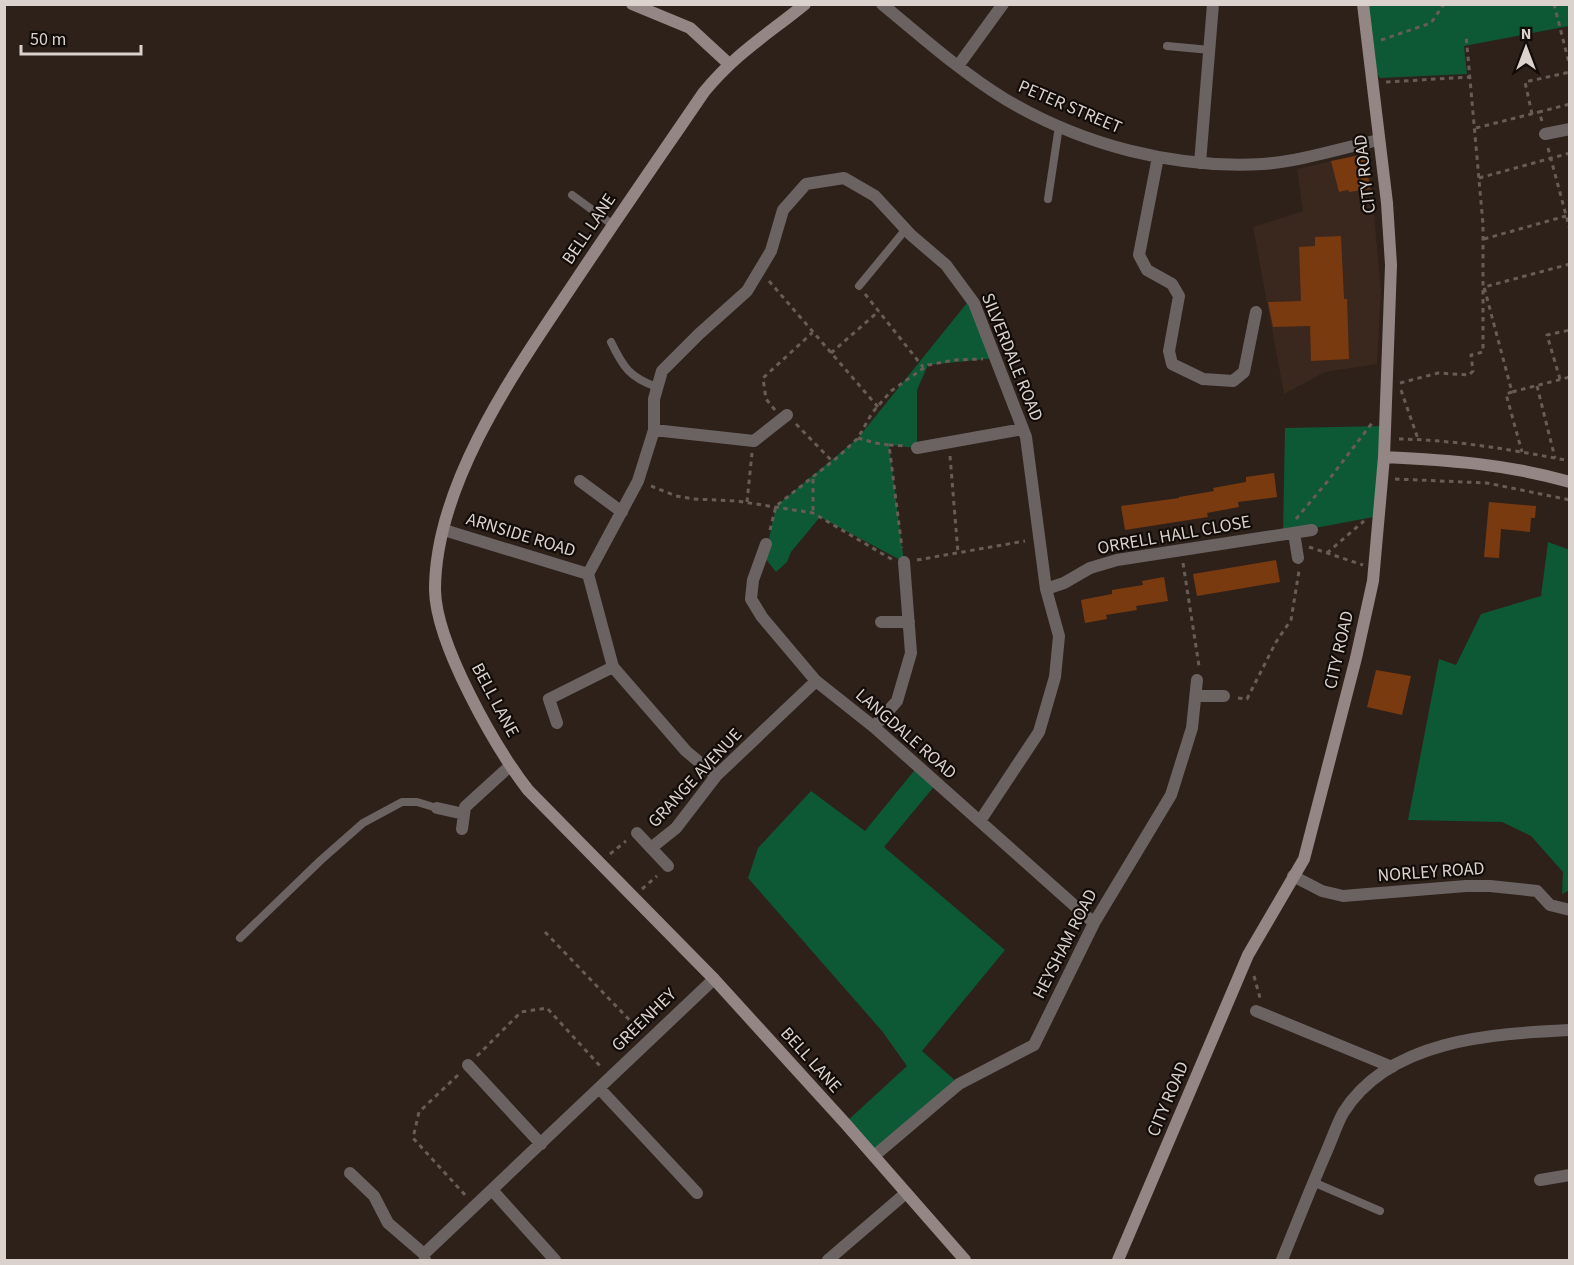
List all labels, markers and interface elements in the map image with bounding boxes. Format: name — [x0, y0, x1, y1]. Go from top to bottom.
scale bar — [21, 18, 141, 56]
north arrow — [1496, 18, 1556, 78]
text: N — [1521, 23, 1531, 45]
text: 50 m — [30, 27, 66, 52]
street label: PETER STREET — [1014, 74, 1126, 140]
street label: CITY ROAD — [1348, 133, 1382, 215]
street label: BELL LANE — [556, 188, 622, 270]
street label: SILVERDALE ROAD — [975, 289, 1049, 425]
street label: ARNSIDE ROAD — [463, 507, 579, 563]
street label: ORRELL HALL CLOSE — [1095, 509, 1253, 561]
street label: CITY ROAD — [1318, 608, 1360, 692]
street label: BELL LANE — [465, 658, 525, 742]
street label: LANGDALE ROAD — [850, 683, 962, 785]
street label: GRANGE AVENUE — [642, 723, 748, 833]
street label: NORLEY ROAD — [1377, 856, 1485, 888]
street label: HEYSHAM ROAD — [1027, 885, 1103, 1003]
street label: GREENHEY — [606, 982, 682, 1057]
street label: BELL LANE — [775, 1022, 847, 1098]
street label: CITY ROAD — [1141, 1058, 1195, 1140]

